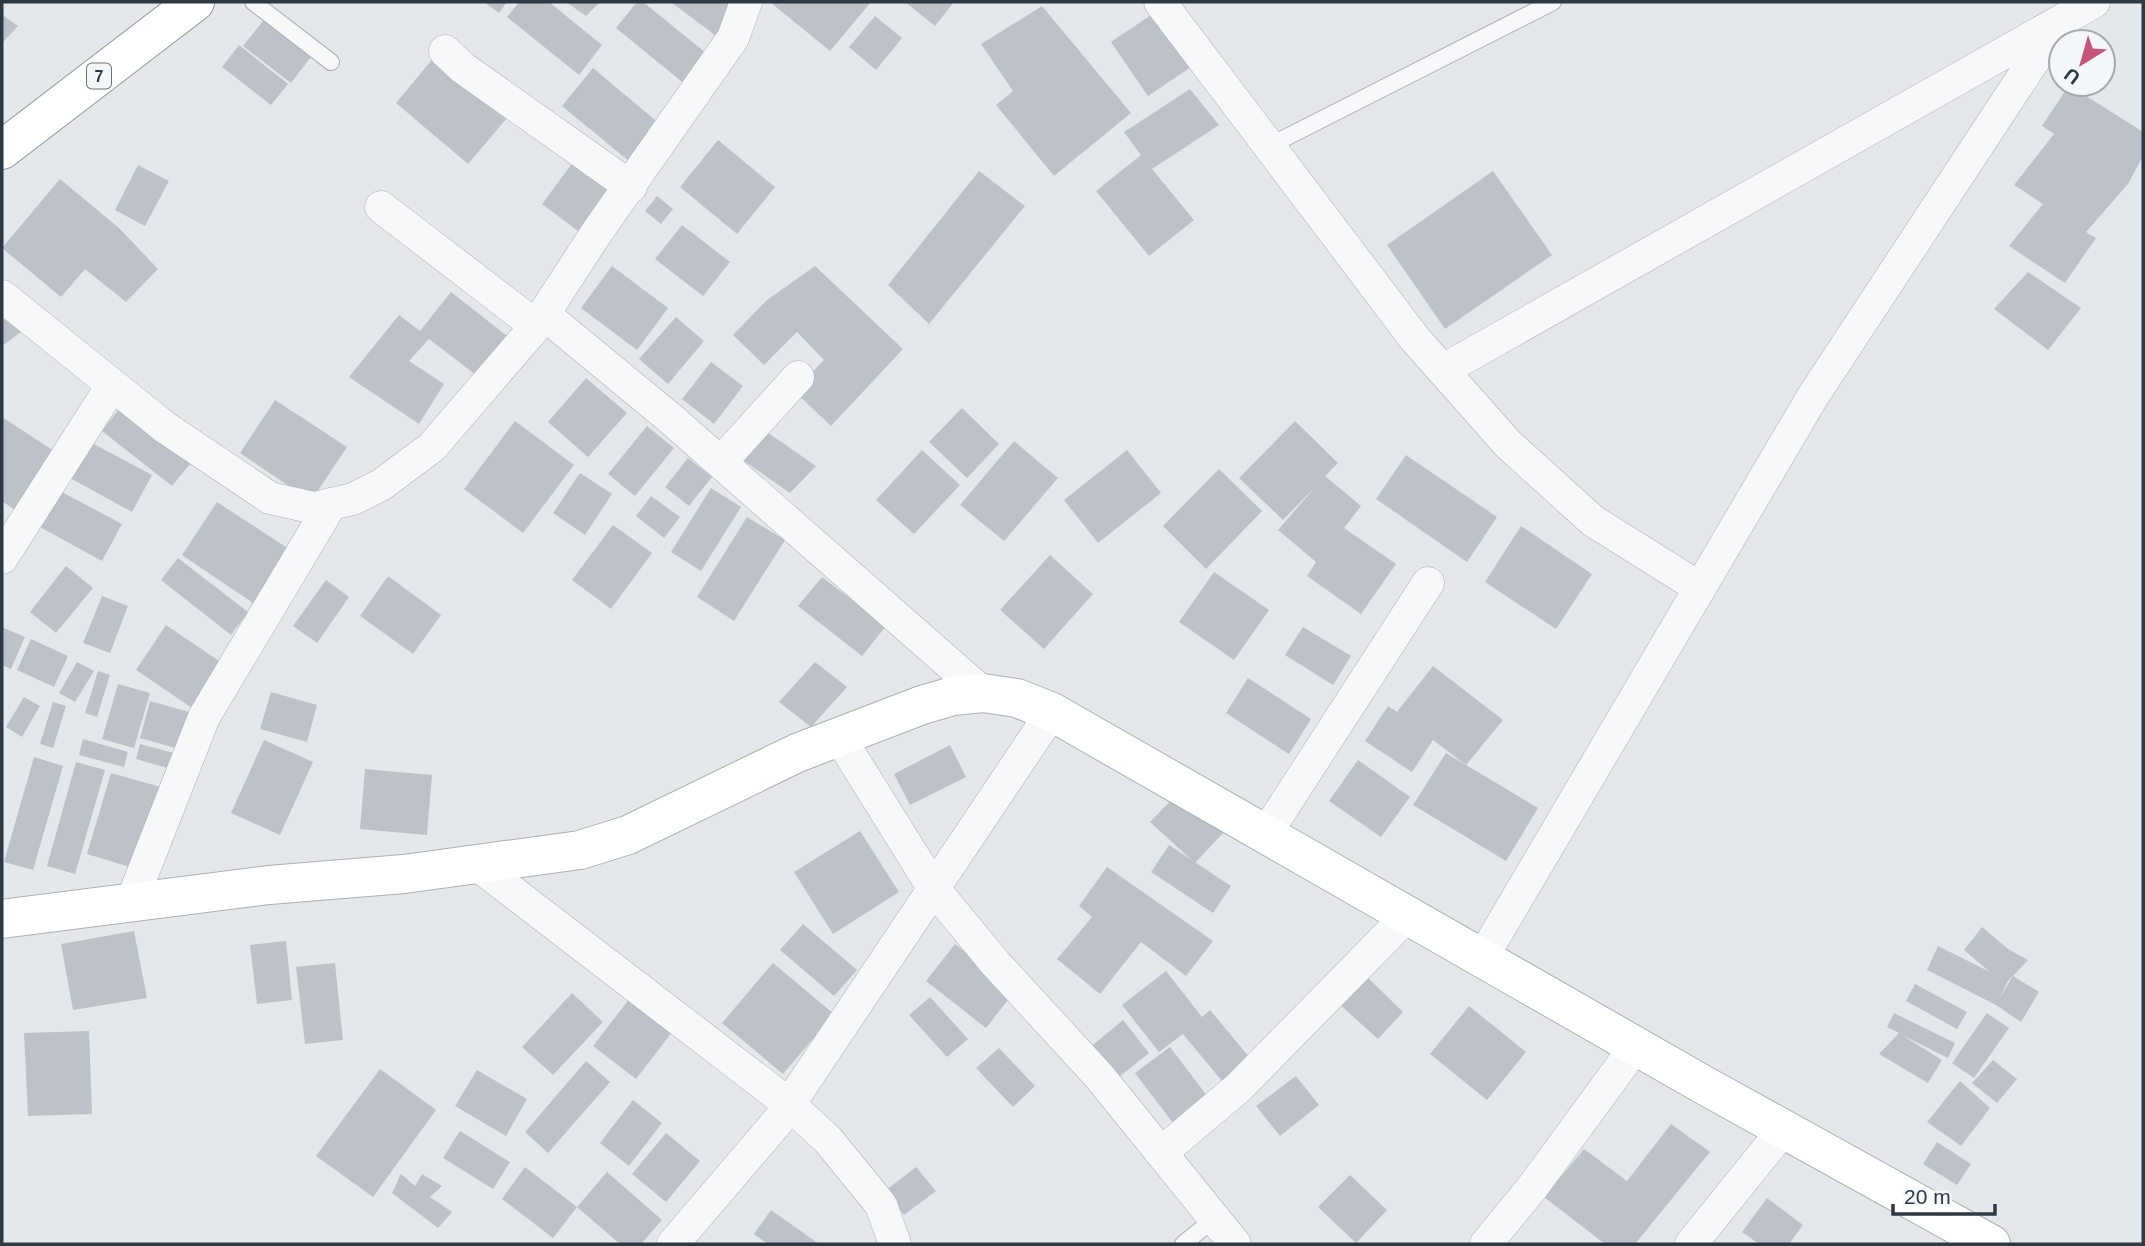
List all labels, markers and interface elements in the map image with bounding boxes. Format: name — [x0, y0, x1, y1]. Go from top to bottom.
north arrow — [2047, 28, 2117, 98]
road number: 7 — [87, 64, 111, 88]
text: U — [2060, 64, 2084, 89]
scale bar — [1893, 1172, 1994, 1216]
text: 20 m — [1904, 1185, 1951, 1208]

